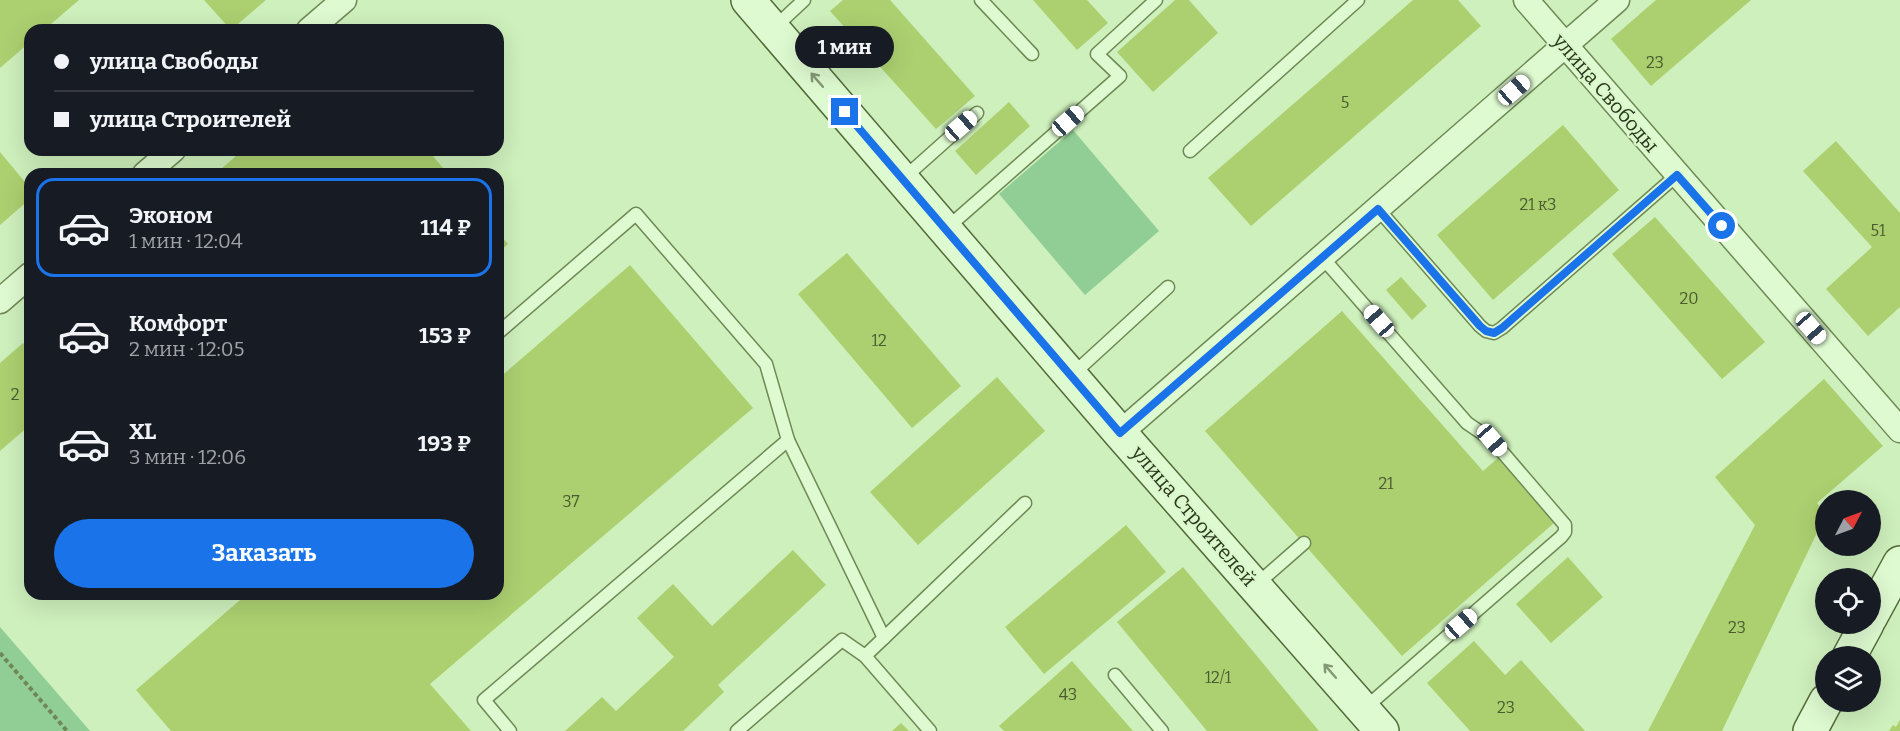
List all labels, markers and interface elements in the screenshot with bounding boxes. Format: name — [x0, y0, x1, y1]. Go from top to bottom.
callout: 1 мин — [796, 25, 894, 67]
street label: улица Свободы — [1547, 28, 1664, 157]
text: 1 мин — [817, 35, 872, 59]
text: улица Свободы — [90, 48, 258, 75]
house number: 23 — [1646, 53, 1664, 72]
car — [1495, 71, 1533, 109]
one-way arrow — [810, 73, 824, 88]
house number: 5 — [1341, 93, 1349, 112]
route end — [831, 98, 858, 125]
car — [1049, 102, 1087, 140]
text: улица Строителей — [90, 106, 291, 133]
car — [942, 107, 980, 145]
house number: 21 к3 — [1520, 195, 1556, 214]
icon: car — [57, 201, 111, 255]
text: Эконом — [129, 202, 212, 229]
route start — [1708, 212, 1735, 239]
text: 114 ₽ — [420, 214, 471, 241]
house number: 51 — [1871, 221, 1886, 240]
text: 1 мин · 12:04 — [129, 229, 243, 253]
house number: 20 — [1680, 289, 1698, 308]
car — [1360, 302, 1398, 340]
icon: car — [57, 309, 111, 363]
car — [1792, 309, 1830, 347]
text: Комфорт — [129, 310, 227, 337]
text: 153 ₽ — [419, 322, 471, 349]
house number: 12 — [871, 331, 887, 350]
text: 2 мин · 12:05 — [129, 337, 244, 361]
house number: 2 — [11, 385, 19, 404]
icon: car — [57, 417, 111, 471]
text: XL — [129, 418, 156, 445]
car — [1473, 421, 1511, 459]
text: 193 ₽ — [418, 430, 471, 457]
street label: улица Строителей — [1126, 440, 1262, 591]
text: 3 мин · 12:06 — [129, 445, 246, 469]
house number: 21 — [1378, 474, 1394, 493]
north arrow — [1815, 490, 1881, 556]
map controls — [1815, 490, 1881, 712]
house number: 37 — [562, 492, 580, 511]
button: Заказать — [54, 519, 474, 588]
button: locate — [1815, 568, 1881, 634]
car — [1442, 605, 1480, 643]
house number: 23 — [1728, 618, 1746, 637]
button: layers — [1815, 646, 1881, 712]
one-way arrow — [1323, 664, 1337, 679]
house number: 12/1 — [1205, 668, 1232, 687]
house number: 43 — [1059, 685, 1077, 704]
house number: 23 — [1497, 698, 1515, 717]

